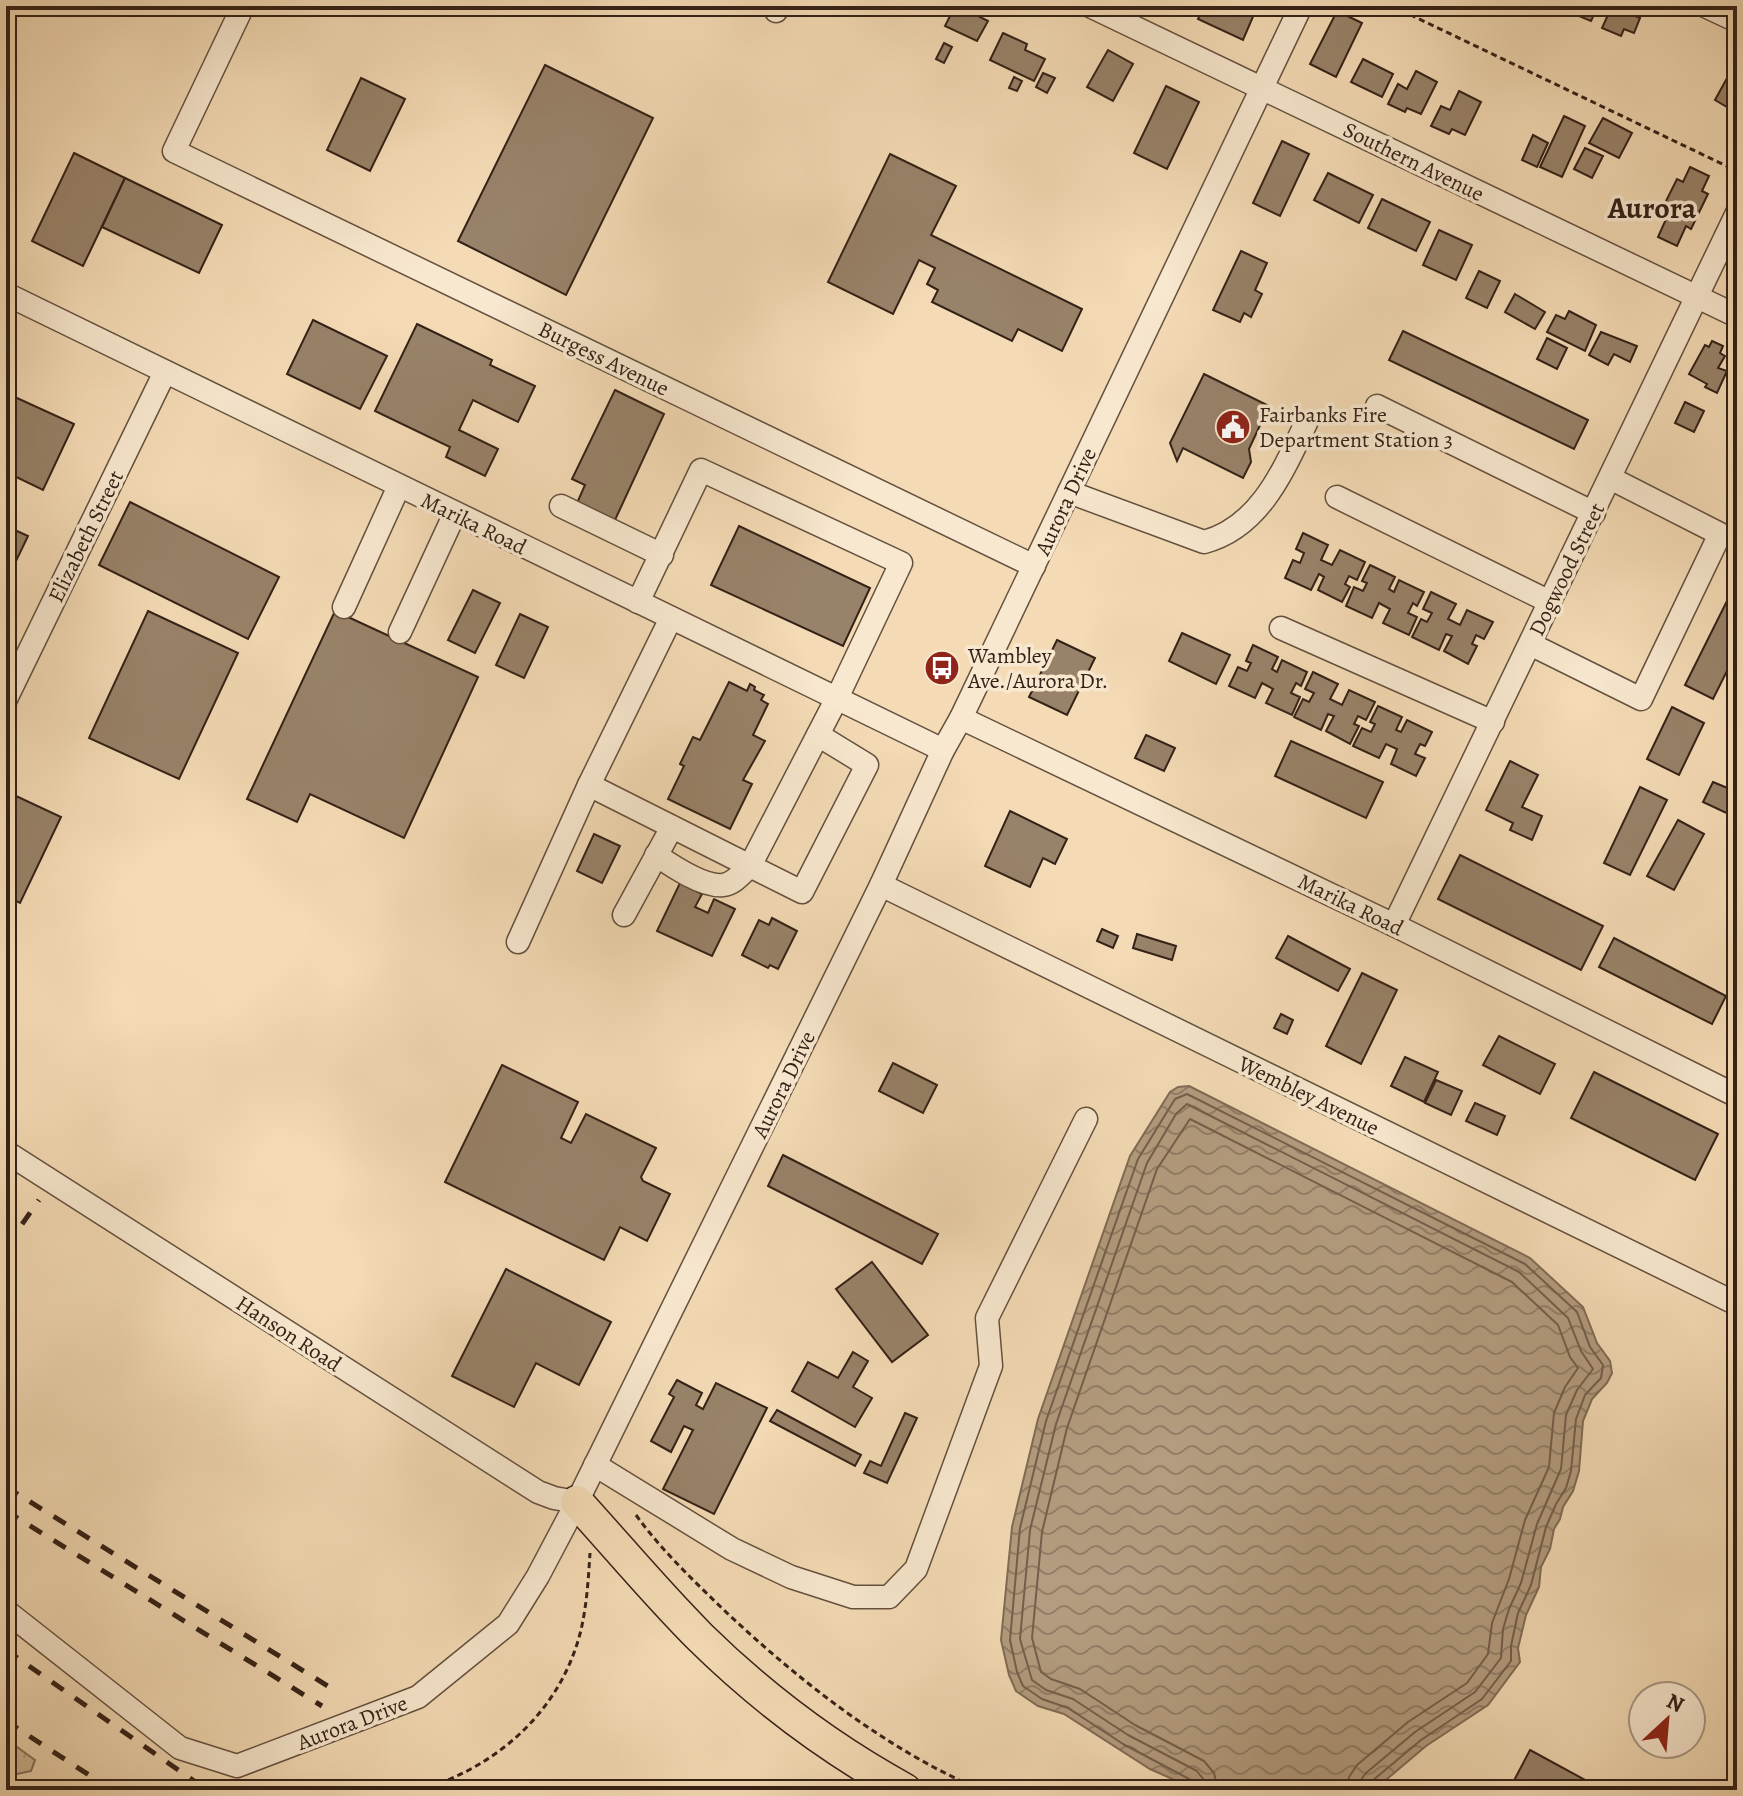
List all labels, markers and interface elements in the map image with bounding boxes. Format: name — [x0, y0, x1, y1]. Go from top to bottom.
street label: Southern Avenue — [1338, 115, 1489, 209]
district label: Aurora — [1607, 188, 1697, 228]
street label: Burgess Avenue — [533, 314, 674, 403]
place label: Fairbanks Fire Department Station 3 — [1259, 400, 1453, 455]
public building icon: Fairbanks Fire Department Station 3 — [1214, 408, 1252, 446]
street label: Aurora Drive — [1027, 443, 1104, 561]
street label: Elizabeth Street — [41, 465, 131, 607]
street label: Marika Road — [416, 485, 532, 562]
street label: Dogwood Street — [1522, 498, 1612, 641]
place label: Wambley Ave./Aurora Dr. — [967, 641, 1108, 696]
bus stop icon: Wambley Ave./Aurora Dr. — [923, 649, 961, 687]
street label: Marika Road — [1293, 866, 1409, 943]
street label: Aurora Drive — [745, 1026, 823, 1144]
street label: Wembley Avenue — [1232, 1048, 1384, 1143]
street label: Hanson Road — [230, 1288, 347, 1379]
north arrow — [1627, 1680, 1707, 1760]
text: N — [1662, 1686, 1689, 1720]
street label: Aurora Drive — [292, 1688, 412, 1758]

